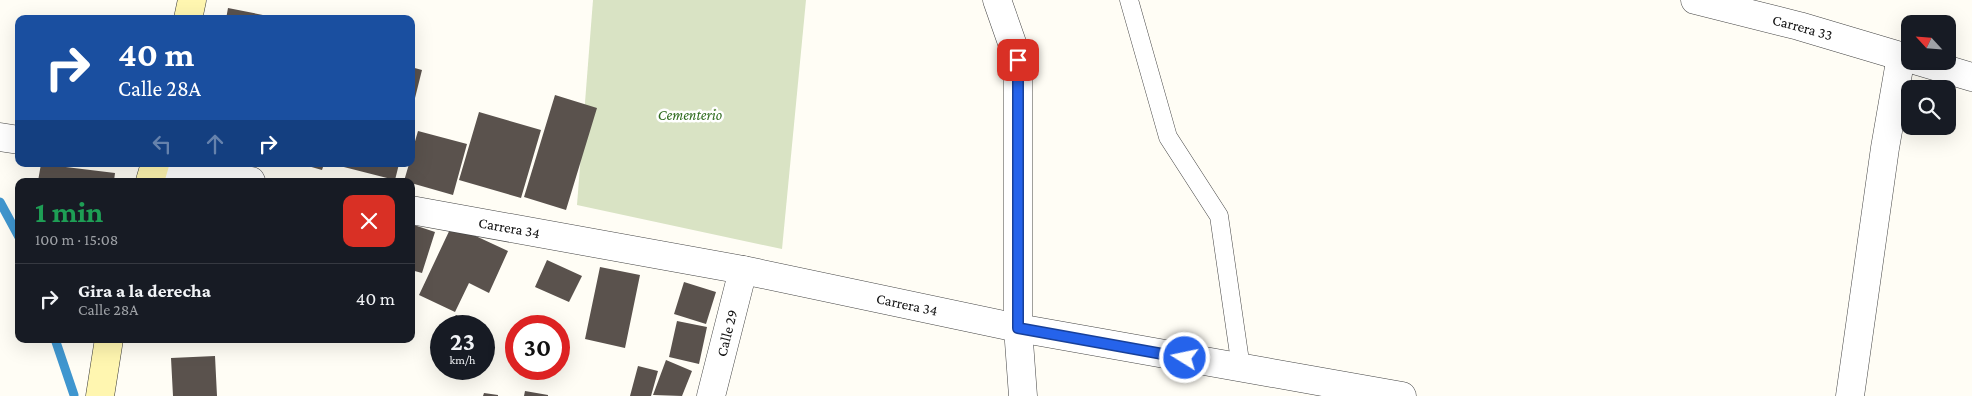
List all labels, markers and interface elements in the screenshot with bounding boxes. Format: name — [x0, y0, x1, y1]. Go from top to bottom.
street label: Carrera 33 — [1771, 12, 1834, 44]
north arrow — [1901, 15, 1956, 70]
map controls — [1901, 15, 1956, 135]
icon: right — [35, 35, 100, 100]
text: 40 m — [118, 35, 195, 74]
pin — [997, 39, 1039, 81]
icon: arrive — [1004, 46, 1032, 74]
text: Calle 28A — [118, 76, 201, 101]
button: search — [1901, 80, 1956, 135]
park label: Cementerio — [658, 107, 722, 123]
icon: left — [148, 130, 176, 158]
icon: ahead — [201, 130, 229, 158]
icon: right — [254, 130, 282, 158]
text: 1 min — [35, 195, 103, 228]
button: close — [343, 195, 395, 247]
street label: Carrera 34 — [477, 214, 541, 241]
text: 100 m · 15:08 — [35, 231, 118, 248]
text: Gira a la derecha — [78, 280, 211, 301]
icon: right — [35, 285, 63, 313]
text: 40 m — [356, 288, 395, 309]
street label: Carrera 34 — [875, 290, 939, 319]
text: Calle 28A — [78, 301, 138, 318]
street label: Calle 29 — [713, 308, 741, 358]
speed limit sign: 30 — [505, 315, 570, 380]
text: 23 — [450, 328, 475, 355]
position arrow — [1158, 331, 1210, 383]
text: km/h — [450, 353, 475, 367]

